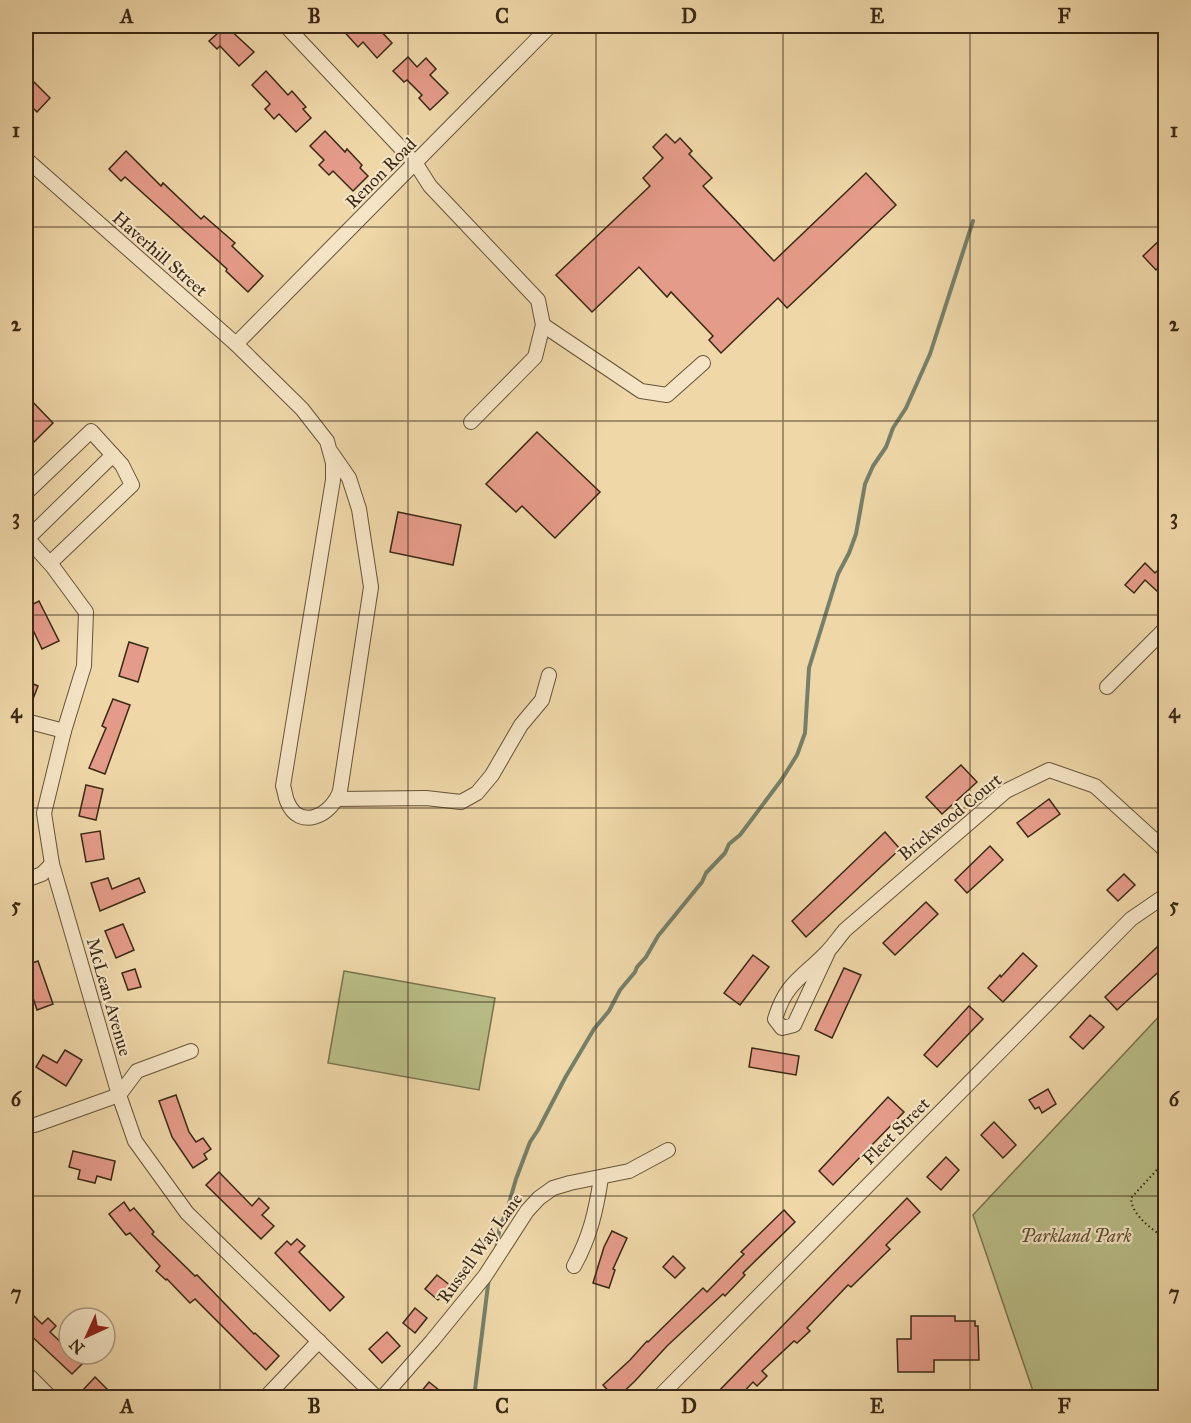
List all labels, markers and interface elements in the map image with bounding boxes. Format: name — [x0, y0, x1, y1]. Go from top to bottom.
text: A — [118, 4, 134, 28]
text: B — [307, 4, 321, 28]
text: C — [495, 4, 509, 28]
text: D — [681, 4, 697, 28]
text: E — [870, 4, 885, 28]
text: F — [1057, 4, 1071, 28]
text: 1 — [12, 118, 20, 142]
text: 1 — [1170, 118, 1178, 142]
street label: Renon Road — [341, 133, 421, 213]
street label: Haverhill Street — [108, 207, 213, 302]
text: 2 — [11, 312, 22, 336]
text: 2 — [1169, 312, 1180, 336]
text: 3 — [12, 505, 20, 530]
text: 3 — [1170, 505, 1178, 530]
text: 4 — [10, 699, 22, 724]
text: 4 — [1168, 699, 1180, 724]
street label: Brickwood Court — [894, 768, 1007, 865]
text: 5 — [11, 893, 21, 917]
text: 5 — [1169, 893, 1179, 917]
street label: McLean Avenue — [82, 935, 136, 1059]
text: 6 — [11, 1087, 23, 1111]
text: 6 — [1169, 1087, 1181, 1111]
street label: Fleet Street — [858, 1092, 935, 1169]
street label: Russell Way Lane — [433, 1189, 527, 1307]
park label: Parkland Park — [1021, 1225, 1131, 1247]
text: 7 — [11, 1281, 22, 1305]
text: 7 — [1169, 1281, 1180, 1305]
north arrow — [57, 1306, 117, 1366]
text: N — [65, 1334, 88, 1358]
text: A — [118, 1394, 134, 1418]
text: B — [307, 1394, 321, 1418]
text: C — [495, 1394, 509, 1418]
text: D — [681, 1394, 697, 1418]
text: E — [870, 1394, 885, 1418]
text: F — [1057, 1394, 1071, 1418]

